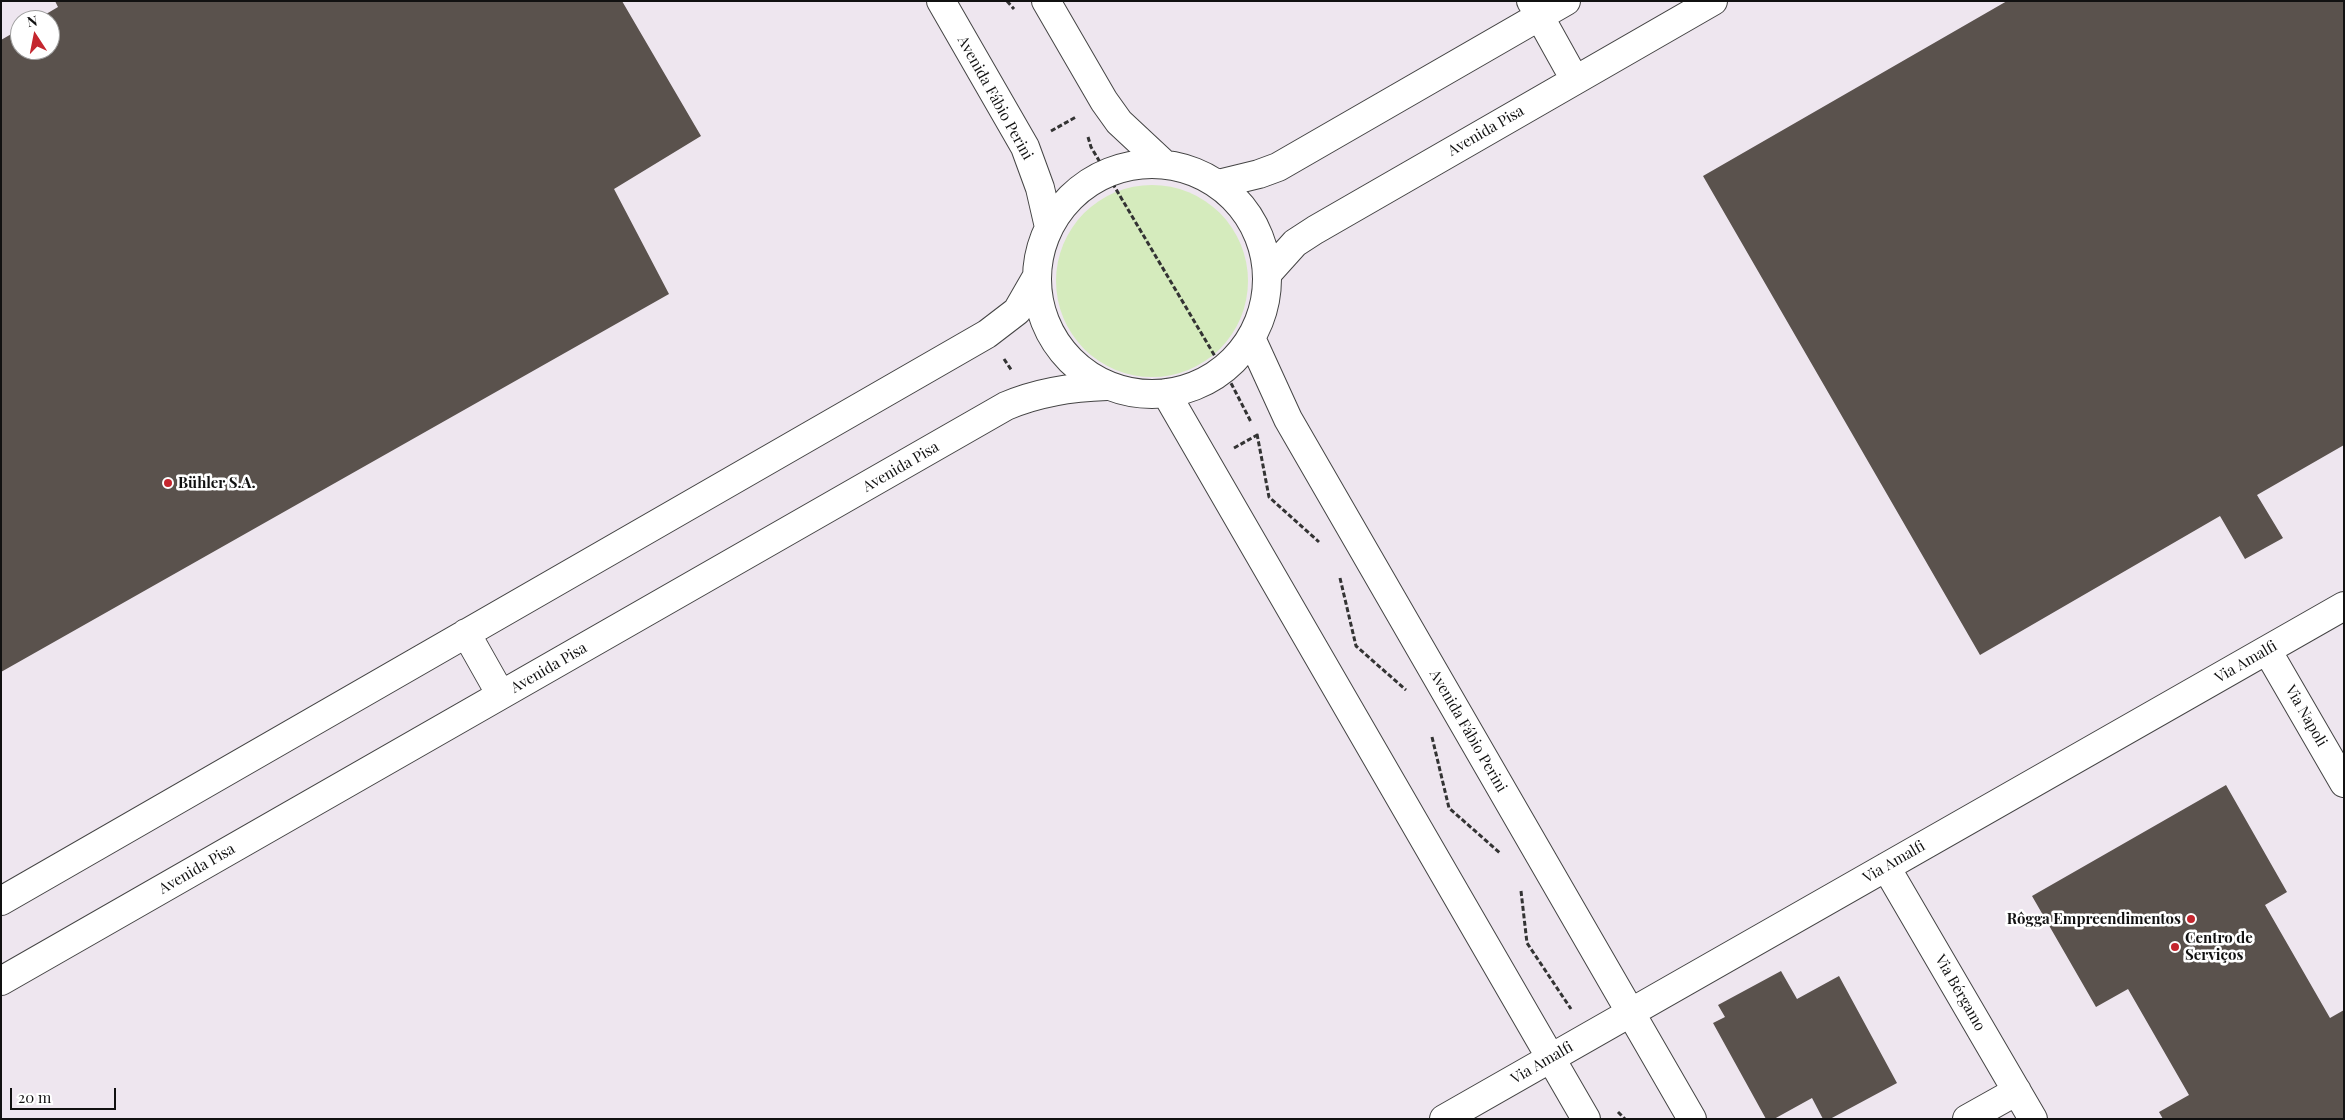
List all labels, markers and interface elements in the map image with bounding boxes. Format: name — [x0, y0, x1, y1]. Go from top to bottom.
north arrow — [10, 10, 60, 60]
text: N — [25, 10, 39, 31]
street label: Avenida Fábio Perini — [954, 33, 1036, 163]
street label: Avenida Pisa — [1445, 102, 1527, 160]
street label: Avenida Pisa — [860, 438, 942, 496]
place label: Bühler S.A. — [178, 474, 256, 492]
marker: Bühler S.A. — [162, 477, 174, 489]
street label: Via Amalfi — [2212, 637, 2280, 687]
street label: Avenida Pisa — [508, 639, 590, 697]
street label: Avenida Fábio Perini — [1426, 666, 1510, 796]
street label: Via Napoli — [2281, 682, 2331, 750]
street label: Via Amalfi — [1860, 837, 1928, 887]
street label: Avenida Pisa — [156, 840, 238, 898]
place label: Rôgga Empreendimentos — [2007, 910, 2181, 928]
marker: Rôgga Empreendimentos — [2185, 913, 2197, 925]
place label: Centro de Serviços — [2185, 929, 2253, 964]
marker: Centro de Serviços — [2169, 941, 2181, 953]
street label: Via Bérgamo — [1931, 952, 1989, 1034]
street label: Via Amalfi — [1508, 1038, 1576, 1088]
scale bar — [12, 1078, 119, 1110]
text: 20 m — [18, 1087, 51, 1107]

